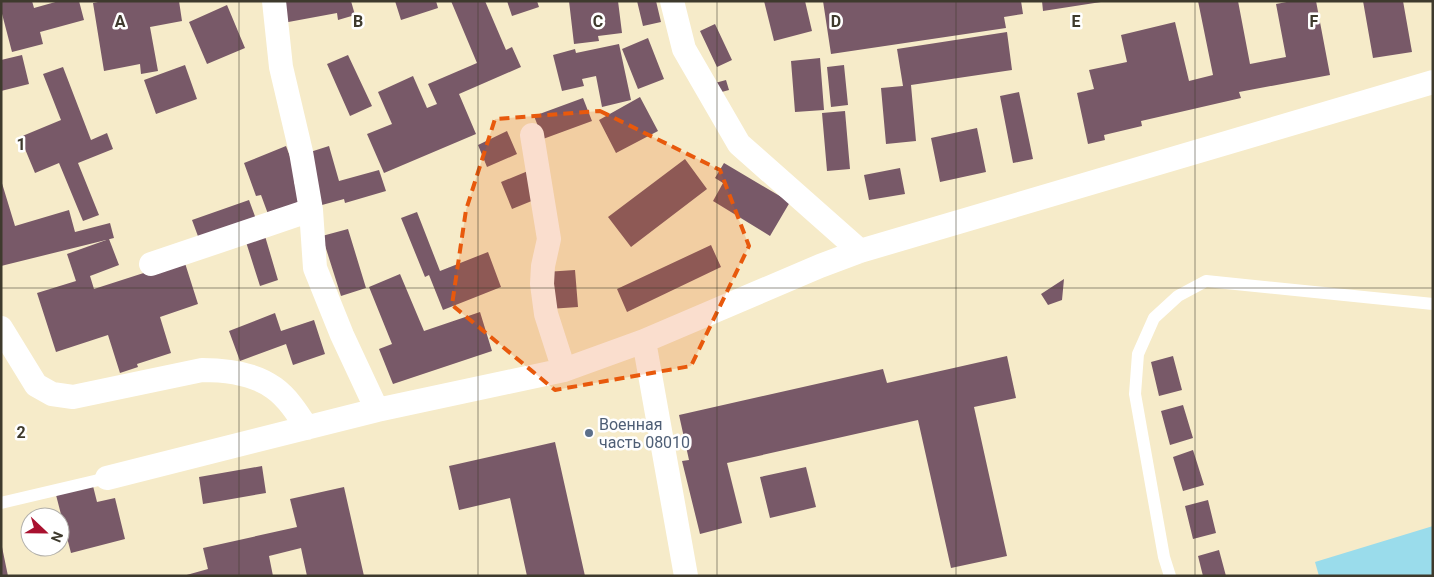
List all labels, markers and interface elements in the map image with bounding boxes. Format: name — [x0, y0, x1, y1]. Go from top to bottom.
text: A — [115, 12, 126, 31]
text: B — [353, 12, 363, 31]
text: C — [593, 12, 603, 31]
text: D — [831, 12, 841, 31]
text: E — [1072, 12, 1081, 31]
text: F — [1310, 12, 1319, 31]
text: 1 — [16, 135, 26, 154]
place label: Военная часть 08010 — [599, 415, 690, 452]
text: 2 — [16, 423, 26, 442]
marker: Военная часть 08010 — [583, 427, 595, 439]
north arrow — [20, 507, 70, 557]
text: N — [48, 529, 66, 544]

